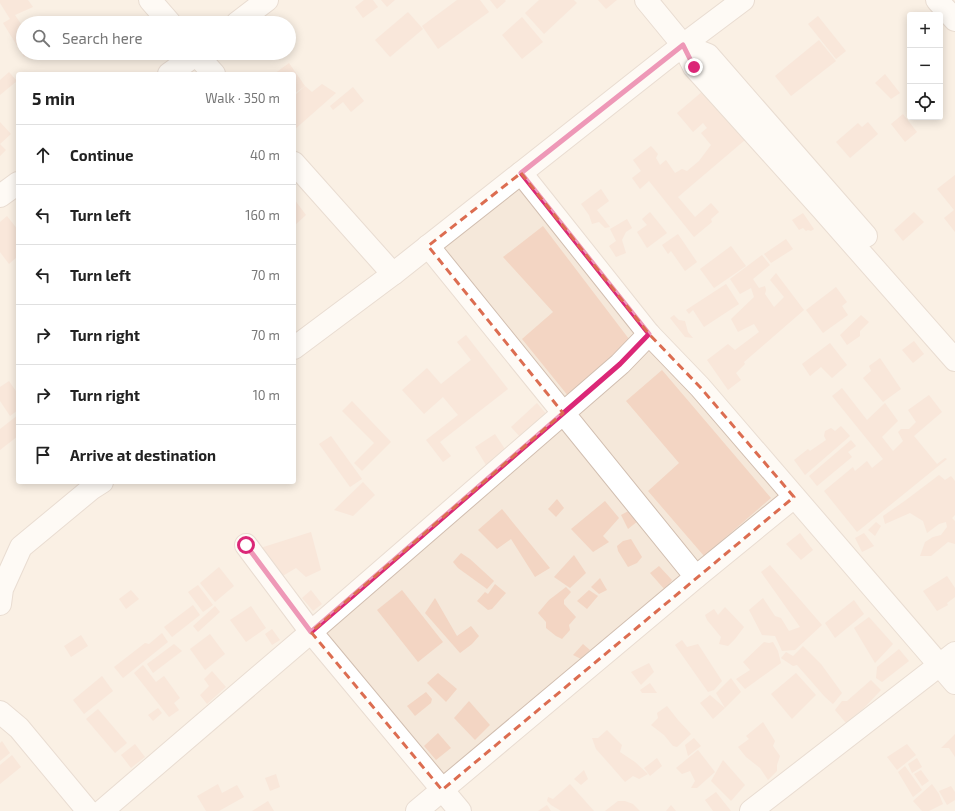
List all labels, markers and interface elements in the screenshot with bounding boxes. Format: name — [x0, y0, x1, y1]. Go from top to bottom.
map controls — [907, 12, 943, 120]
button: + — [907, 12, 943, 48]
search box — [16, 16, 296, 60]
icon: search — [30, 27, 52, 49]
text: Search here — [62, 29, 143, 47]
button: − — [907, 48, 943, 84]
route end — [685, 58, 703, 76]
button: locate — [907, 84, 943, 120]
text: 5 min — [32, 88, 75, 108]
text: Walk · 350 m — [205, 90, 280, 106]
icon: ahead — [32, 144, 54, 166]
text: Continue — [70, 146, 133, 164]
text: 40 m — [250, 147, 280, 163]
icon: left — [32, 204, 54, 226]
text: Turn left — [70, 206, 131, 224]
text: 160 m — [245, 207, 280, 223]
icon: left — [32, 264, 54, 286]
text: Turn left — [70, 266, 131, 284]
text: 70 m — [251, 267, 280, 283]
icon: right — [32, 324, 54, 346]
text: Turn right — [70, 326, 140, 344]
text: 70 m — [251, 327, 280, 343]
icon: right — [32, 384, 54, 406]
text: Turn right — [70, 386, 140, 404]
text: 10 m — [253, 387, 280, 403]
icon: arrive — [32, 444, 54, 466]
text: Arrive at destination — [70, 446, 216, 464]
route start — [237, 536, 255, 554]

